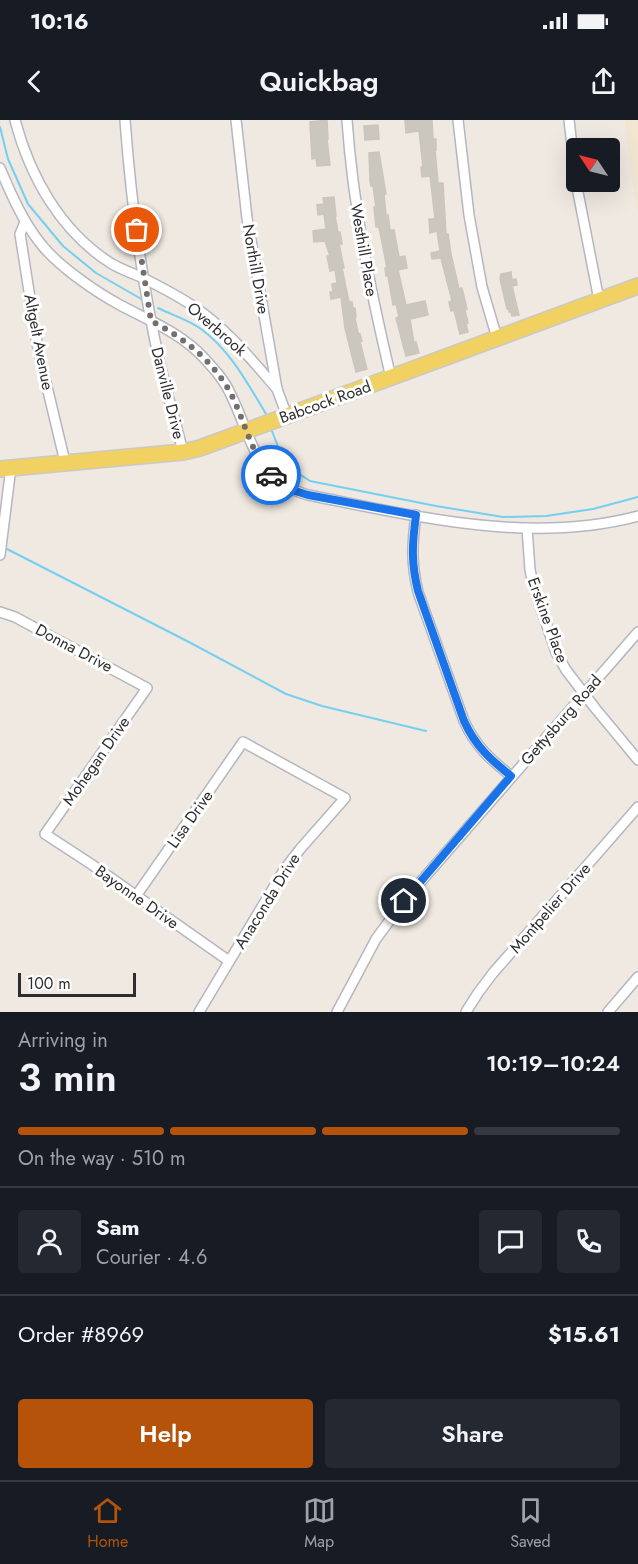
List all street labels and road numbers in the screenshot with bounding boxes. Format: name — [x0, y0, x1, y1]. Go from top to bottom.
street label: Westhill Place — [345, 202, 383, 298]
street label: Northill Drive — [237, 222, 275, 316]
street label: Altgelt Avenue — [18, 292, 60, 392]
street label: Overbrook — [182, 297, 253, 362]
street label: Danville Drive — [145, 345, 191, 441]
street label: Babcock Road — [276, 375, 374, 429]
street label: Erskine Place — [522, 574, 574, 666]
street label: Donna Drive — [31, 618, 117, 678]
street label: Gettysburg Road — [515, 670, 607, 770]
street label: Mohegan Drive — [57, 712, 135, 810]
street label: Lisa Drive — [162, 785, 218, 853]
street label: Anaconda Drive — [228, 849, 306, 953]
street label: Montpelier Drive — [504, 858, 596, 958]
street label: Bayonne Drive — [90, 860, 184, 934]

